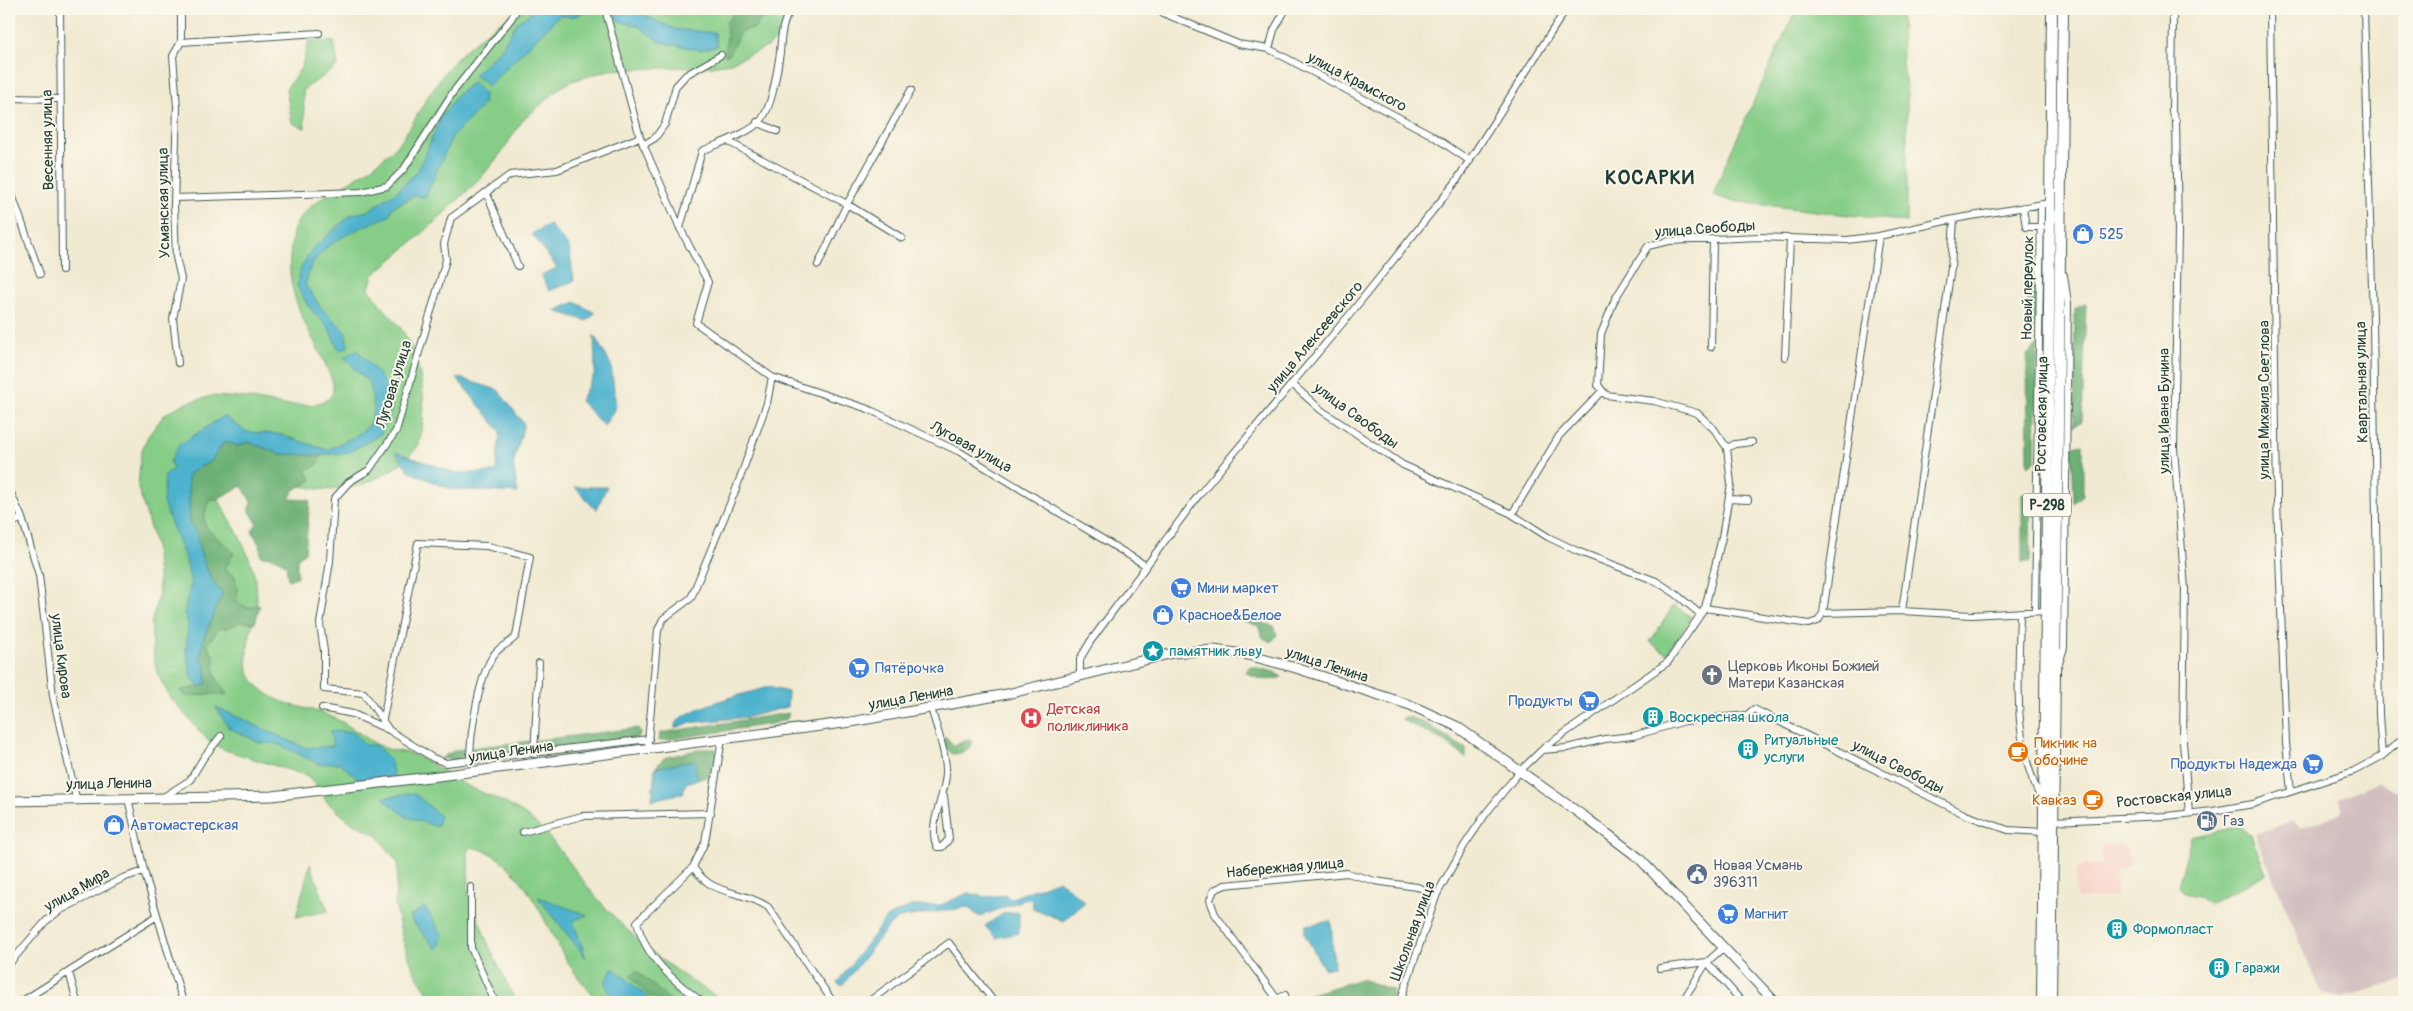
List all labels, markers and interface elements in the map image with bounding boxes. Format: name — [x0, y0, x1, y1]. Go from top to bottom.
street label: улица Крамского — [1303, 47, 1410, 116]
street label: Весенняя улица — [38, 90, 58, 190]
street label: Усманская улица — [154, 147, 174, 259]
district label: КОСАРКИ — [1605, 165, 1695, 190]
street label: улица Свободы — [1653, 216, 1756, 242]
shop icon: 525 — [2071, 222, 2095, 246]
place label: 525 — [2099, 225, 2124, 244]
street label: Новый переулок — [2018, 235, 2038, 340]
street label: улица Алексеевского — [1262, 277, 1367, 397]
street label: улица Михаила Светлова — [2255, 320, 2274, 481]
street label: Квартальная улица — [2351, 321, 2373, 443]
street label: Луговая улица — [371, 338, 416, 431]
street label: улица Ивана Бунина — [2155, 348, 2174, 475]
street label: Ростовская улица — [2031, 356, 2053, 472]
street label: улица Свободы — [1309, 378, 1402, 453]
street label: Луговая улица — [926, 416, 1015, 477]
road number: Р-298 — [2023, 494, 2071, 516]
supermarket icon: Мини маркет — [1169, 576, 1193, 600]
place label: Мини маркет — [1197, 579, 1279, 598]
shop icon: Красное&Белое — [1151, 603, 1175, 627]
place label: Красное&Белое — [1179, 606, 1282, 625]
street label: улица Кирова — [46, 611, 76, 700]
place icon: памятник льву — [1141, 639, 1165, 663]
place label: памятник льву — [1169, 642, 1262, 661]
street label: улица Ленина — [1282, 642, 1371, 687]
supermarket icon: Пятёрочка — [847, 656, 871, 680]
place label: Церковь Иконы Божией Матери Казанская — [1728, 657, 1880, 693]
place label: Пятёрочка — [875, 659, 944, 678]
church icon: Церковь Иконы Божией Матери Казанская — [1700, 663, 1724, 687]
street label: улица Ленина — [866, 681, 955, 715]
supermarket icon: Продукты — [1577, 689, 1601, 713]
place label: Продукты — [1509, 692, 1573, 711]
place label: Детская поликлиника — [1046, 700, 1128, 736]
building icon: Воскресная школа — [1641, 705, 1665, 729]
hospital icon: Детская поликлиника — [1019, 706, 1043, 730]
place label: Воскресная школа — [1669, 708, 1789, 727]
place label: Ритуальные услуги — [1763, 731, 1839, 767]
place label: Пикник на обочине — [2034, 734, 2097, 770]
street label: улица Свободы — [1848, 735, 1947, 798]
street label: улица Ленина — [466, 737, 555, 768]
building icon: Ритуальные услуги — [1736, 737, 1760, 761]
cafe icon: Пикник на обочине — [2006, 740, 2030, 764]
supermarket icon: Продукты Надежда — [2301, 752, 2325, 776]
place label: Продукты Надежда — [2171, 755, 2297, 774]
street label: улица Ленина — [65, 774, 152, 794]
street label: Ростовская улица — [2115, 781, 2233, 812]
cafe icon: Кавказ — [2081, 788, 2105, 812]
place label: Кавказ — [2032, 791, 2077, 810]
fuel station icon: Газ — [2195, 809, 2219, 833]
place label: Газ — [2223, 812, 2244, 831]
shop icon: Автомастерская — [102, 813, 126, 837]
place label: Автомастерская — [130, 816, 238, 835]
street label: Набережная улица — [1225, 853, 1345, 883]
place label: Новая Усмань 396311 — [1713, 856, 1803, 892]
public building icon: Новая Усмань 396311 — [1685, 862, 1709, 886]
street label: улица Мира — [40, 864, 113, 917]
street label: Школьная улица — [1386, 878, 1440, 984]
supermarket icon: Магнит — [1716, 902, 1740, 926]
place label: Магнит — [1744, 905, 1789, 924]
building icon: Формопласт — [2105, 917, 2129, 941]
place label: Формопласт — [2133, 920, 2214, 939]
building icon: Гаражи — [2207, 956, 2231, 980]
place label: Гаражи — [2235, 959, 2280, 978]

